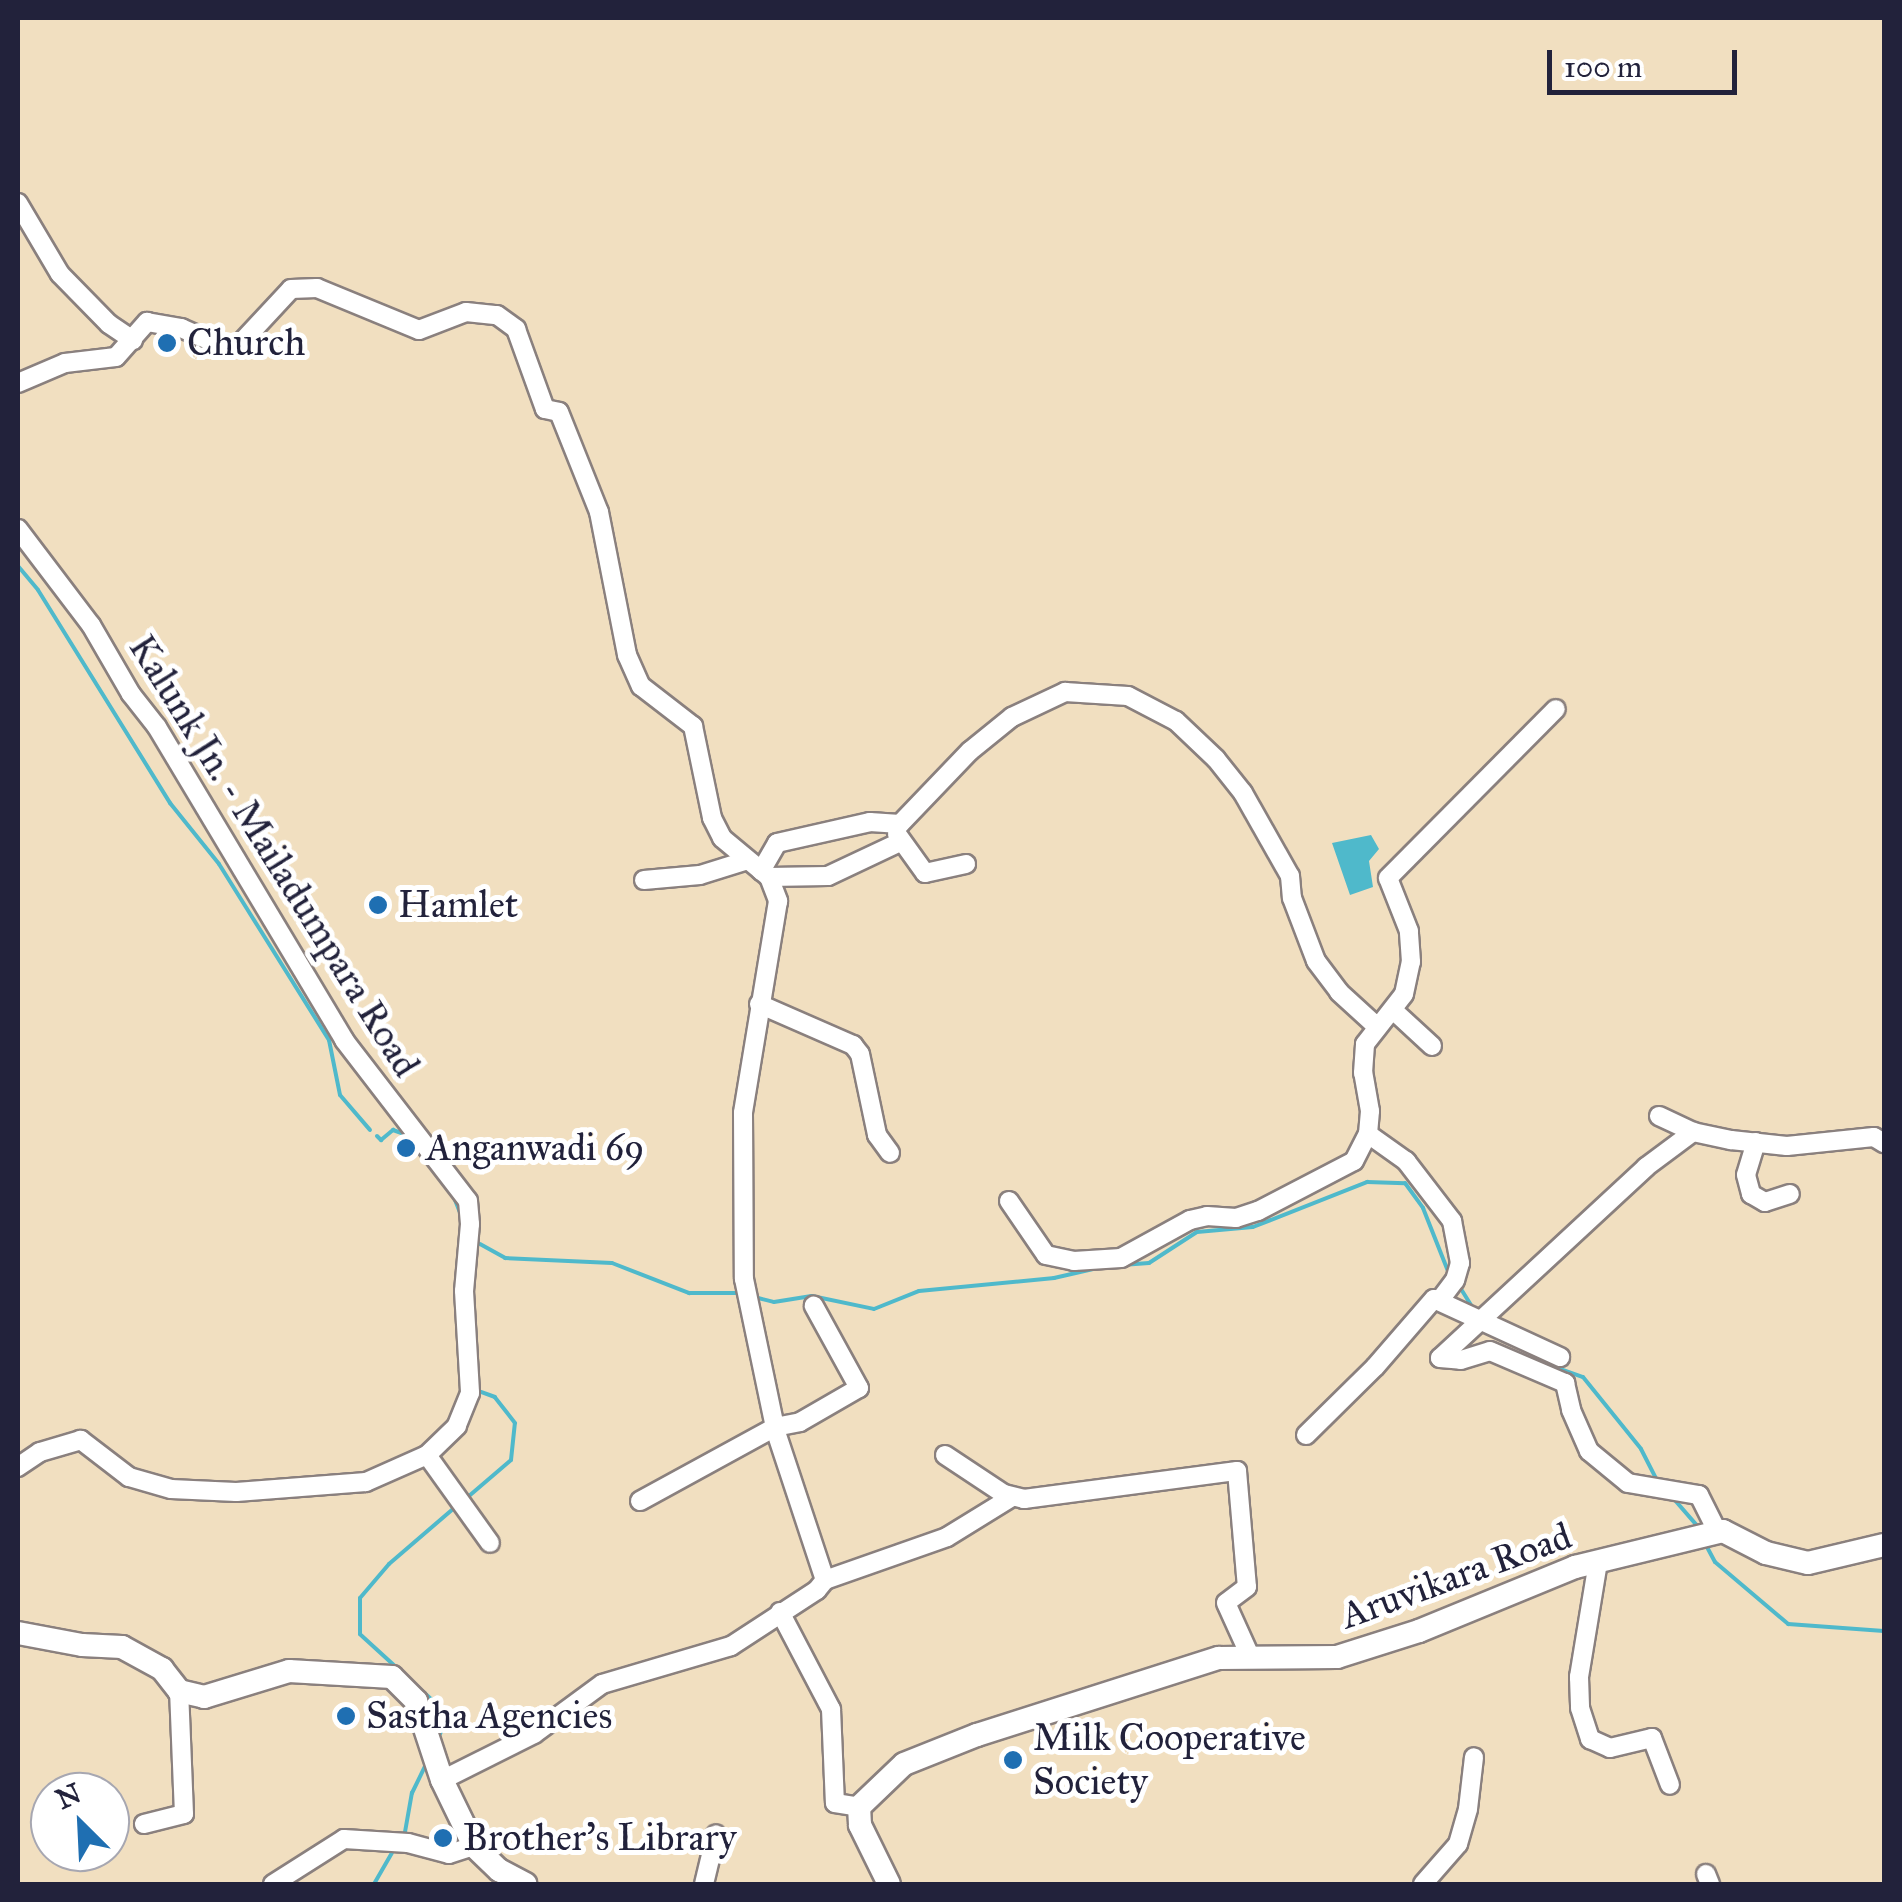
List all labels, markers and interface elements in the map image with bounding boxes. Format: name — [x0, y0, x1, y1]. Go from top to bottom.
scale bar — [1552, 30, 1742, 92]
text: 100 m — [1564, 49, 1642, 85]
place label: Church — [187, 320, 305, 366]
marker: Church — [156, 332, 178, 354]
street label: Kalunk Jn. - Mailadumpara Road — [119, 627, 429, 1085]
place label: Hamlet — [398, 882, 518, 928]
marker: Hamlet — [367, 894, 389, 916]
place label: Anganwadi 69 — [426, 1125, 645, 1171]
marker: Anganwadi 69 — [395, 1137, 417, 1159]
street label: Aruvikara Road — [1334, 1513, 1578, 1639]
place label: Sastha Agencies — [366, 1693, 612, 1739]
marker: Sastha Agencies — [335, 1705, 357, 1727]
place label: Milk Cooperative Society — [1033, 1715, 1306, 1805]
marker: Milk Cooperative Society — [1002, 1749, 1024, 1771]
north arrow — [30, 1772, 130, 1872]
text: N — [50, 1775, 86, 1817]
place label: Brother's Library — [463, 1815, 737, 1861]
marker: Brother's Library — [432, 1827, 454, 1849]

